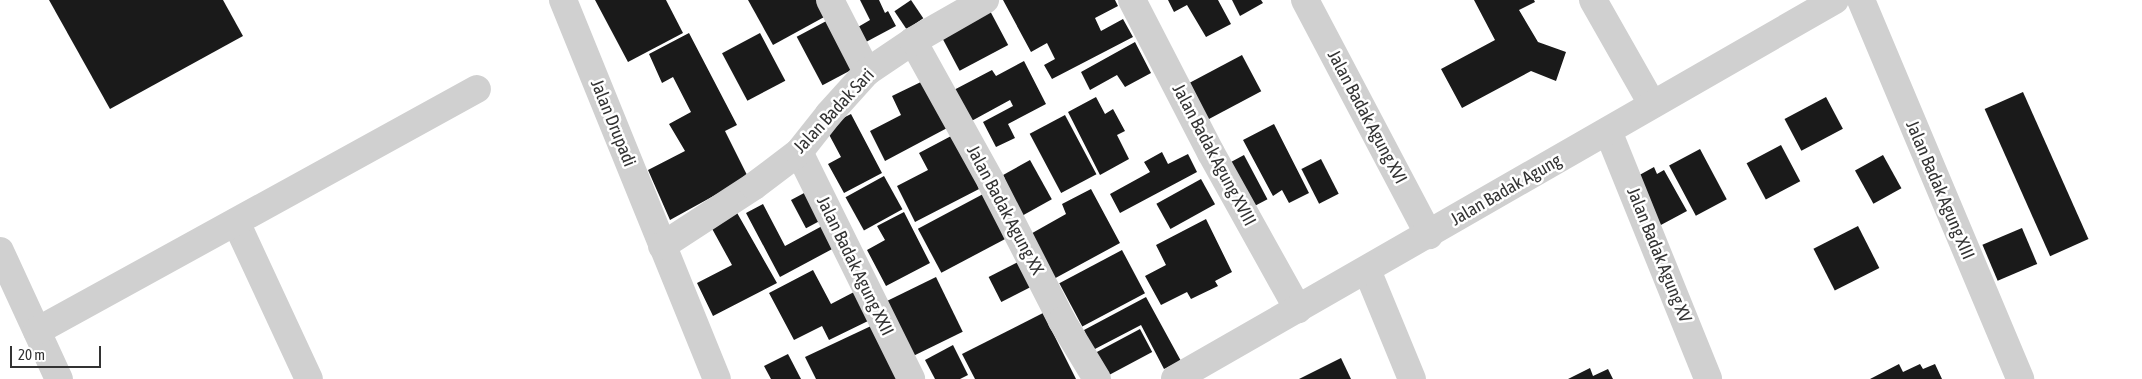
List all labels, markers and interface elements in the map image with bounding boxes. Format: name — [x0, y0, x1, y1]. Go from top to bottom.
street label: Jalan Badak Agung XVI — [1323, 46, 1411, 188]
street label: Jalan Badak Sari — [789, 64, 879, 158]
street label: Jalan Drupadi — [586, 76, 640, 170]
street label: Jalan Badak Agung XVIII — [1167, 80, 1261, 230]
street label: Jalan Badak Agung XIII — [1901, 117, 1979, 263]
street label: Jalan Badak Agung XX — [962, 142, 1048, 278]
street label: Jalan Badak Agung — [1447, 150, 1565, 230]
street label: Jalan Badak Agung XV — [1622, 184, 1696, 326]
street label: Jalan Badak Agung XXII — [812, 193, 898, 339]
scale bar — [12, 336, 104, 368]
text: 20 m — [18, 346, 45, 363]

